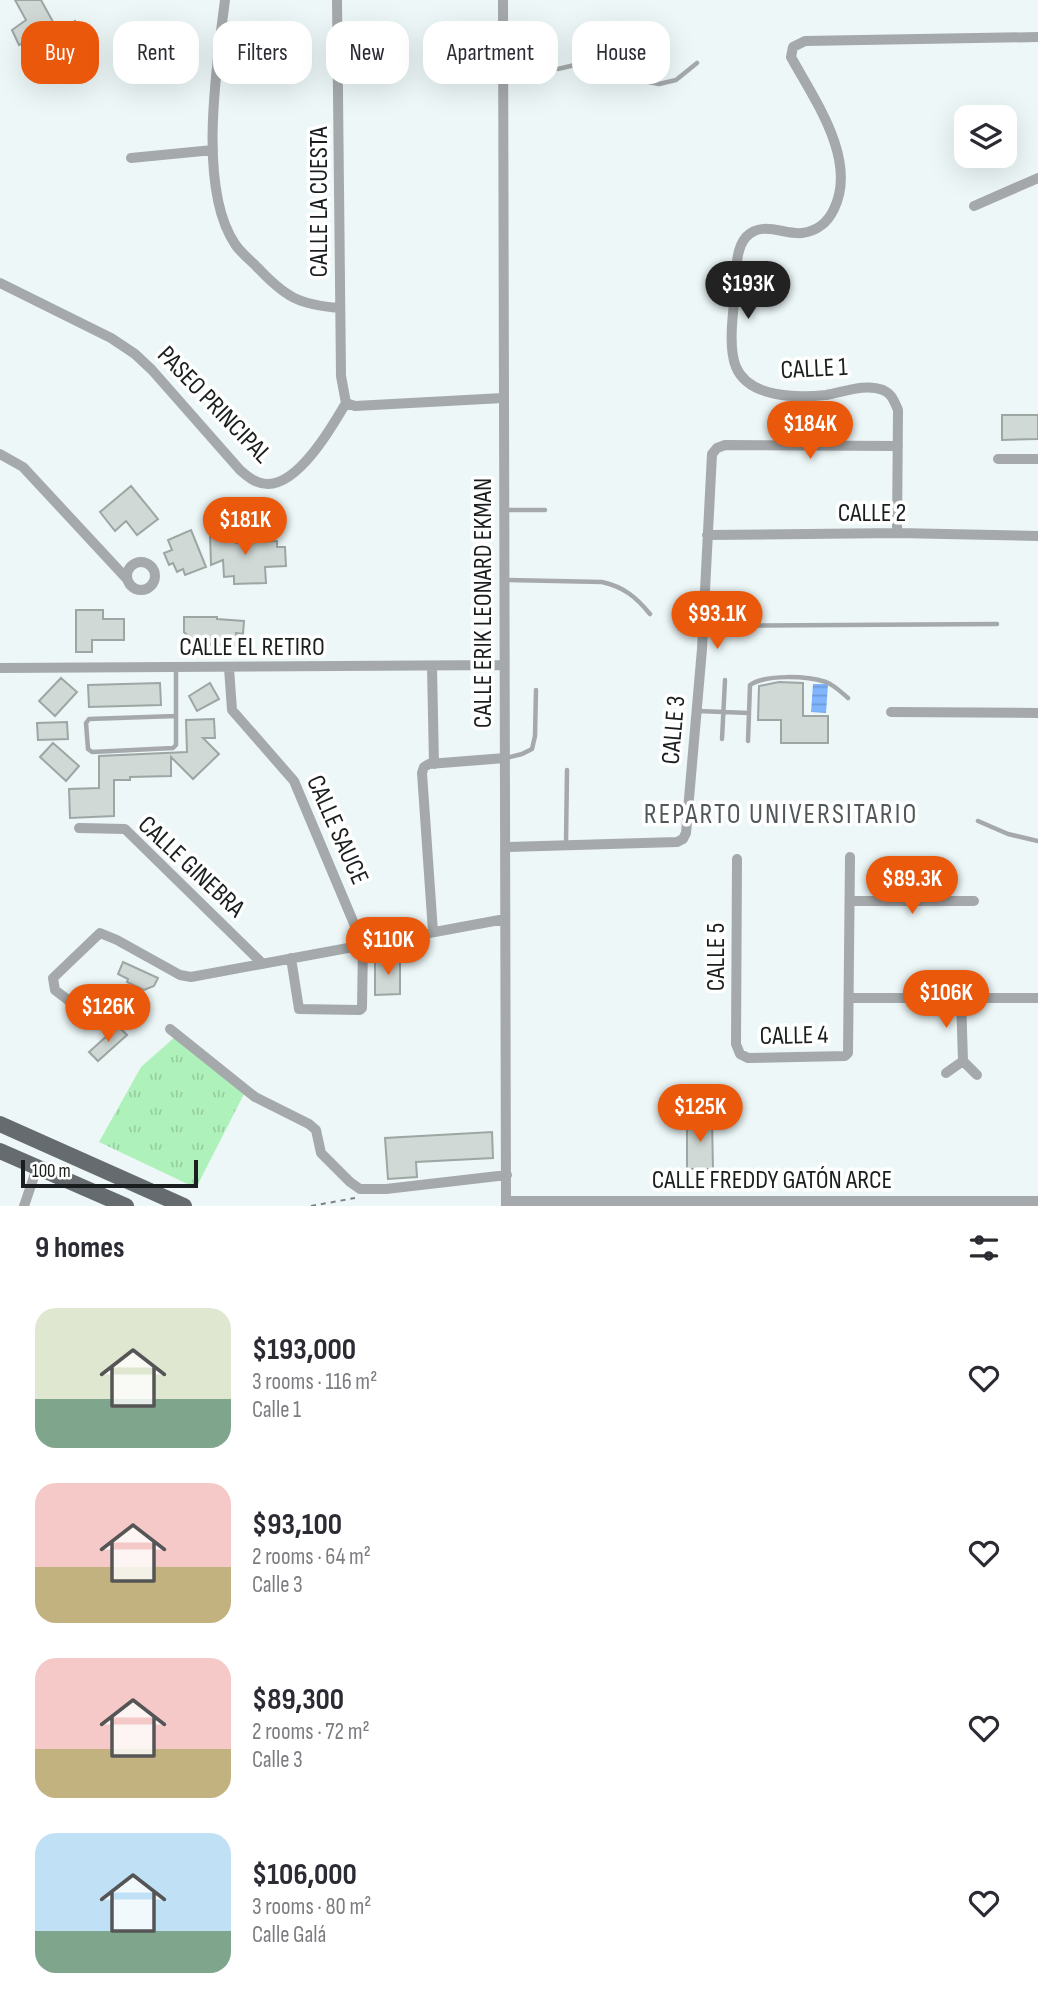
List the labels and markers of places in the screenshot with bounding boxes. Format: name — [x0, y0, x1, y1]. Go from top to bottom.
pin: $193K — [699, 262, 797, 321]
pin: $184K — [761, 402, 859, 461]
pin: $181K — [196, 498, 294, 557]
pin: $93.1K — [660, 592, 774, 651]
pin: $89.3K — [855, 856, 969, 916]
pin: $110K — [339, 918, 437, 977]
pin: $106K — [897, 970, 995, 1030]
pin: $126K — [59, 984, 157, 1044]
pin: $125K — [651, 1084, 749, 1144]

